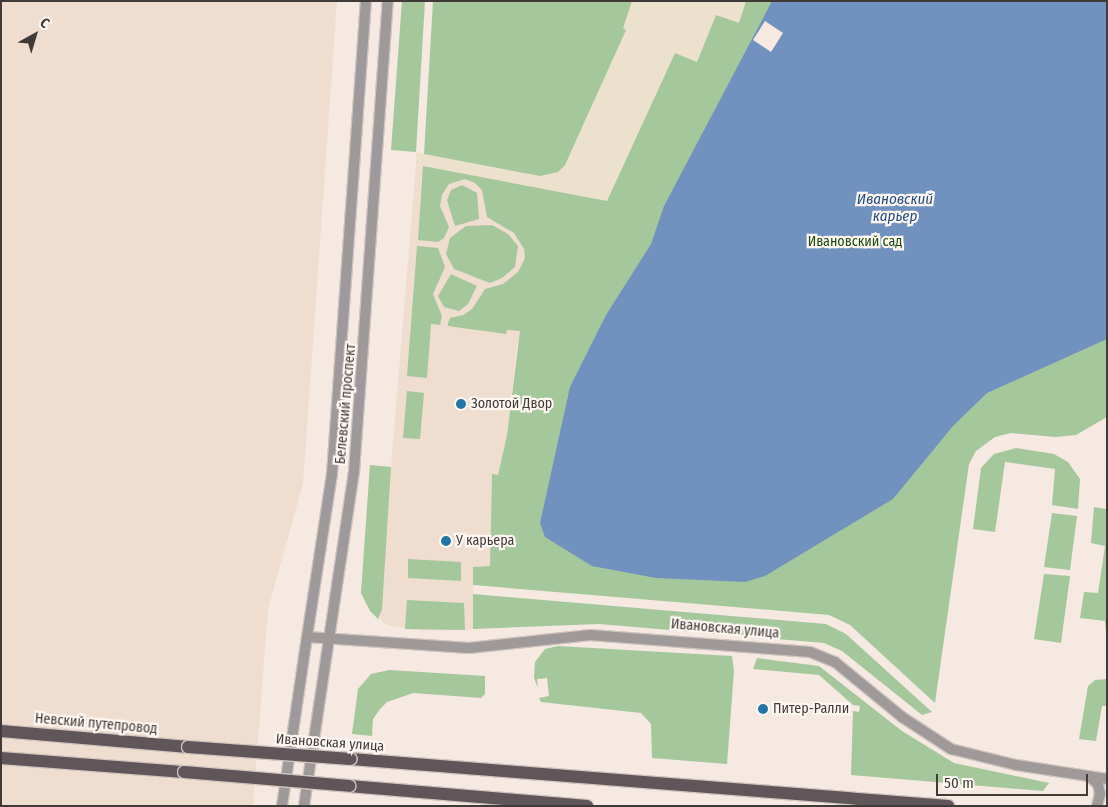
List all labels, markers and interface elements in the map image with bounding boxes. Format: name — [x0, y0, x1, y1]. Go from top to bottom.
north arrow — [10, 10, 60, 60]
text: С — [37, 14, 53, 32]
water label: Ивановский карьер — [857, 190, 933, 225]
park label: Ивановский сад — [808, 234, 902, 250]
street label: Белевский проспект — [332, 343, 360, 465]
place label: Золотой Двор — [471, 396, 552, 412]
marker: Золотой Двор — [455, 398, 467, 410]
place label: У карьера — [456, 533, 514, 549]
marker: У карьера — [440, 535, 452, 547]
street label: Ивановская улица — [670, 616, 780, 642]
place label: Питер-Ралли — [773, 701, 849, 717]
marker: Питер-Ралли — [757, 703, 769, 715]
street label: Невский путепровод — [34, 710, 158, 738]
street label: Ивановская улица — [275, 731, 385, 755]
scale bar — [938, 764, 1090, 796]
text: 50 m — [944, 774, 974, 792]

